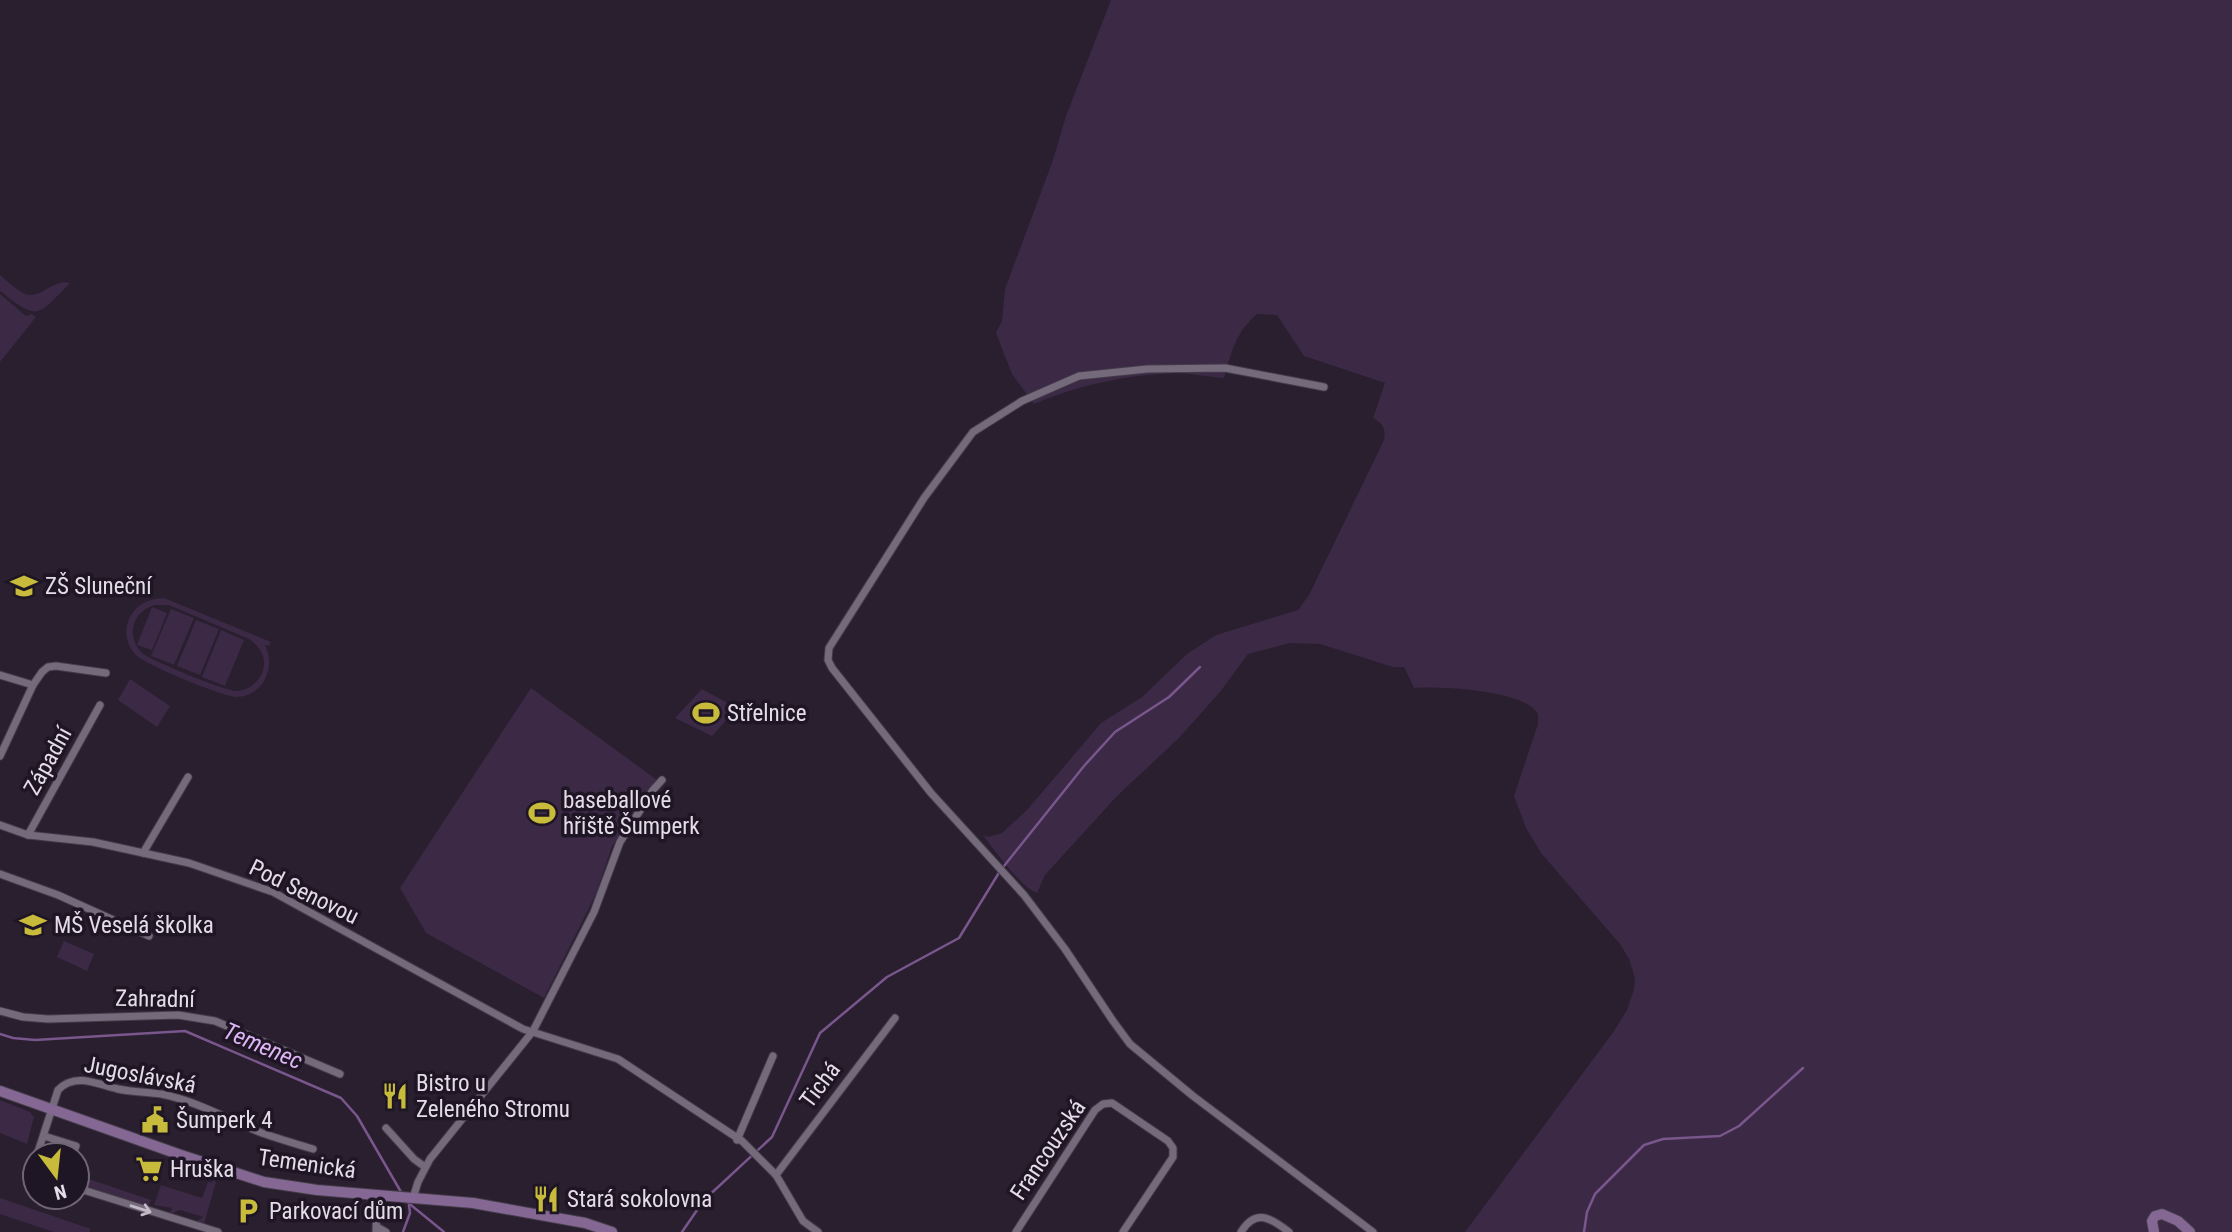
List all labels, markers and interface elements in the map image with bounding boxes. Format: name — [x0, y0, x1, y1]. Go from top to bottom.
school or university icon: ZŠ Sluneční — [9, 571, 39, 601]
place label: ZŠ Sluneční — [45, 572, 153, 600]
sports icon: Střelnice — [691, 698, 721, 728]
place label: Střelnice — [727, 700, 806, 727]
street label: Západní — [18, 721, 78, 800]
place label: baseballové hřiště Šumperk — [563, 787, 700, 840]
sports icon: baseballové hřiště Šumperk — [527, 798, 557, 828]
street label: Pod Senovou — [245, 854, 363, 930]
school or university icon: MŠ Veselá školka — [18, 910, 48, 940]
place label: MŠ Veselá školka — [54, 911, 214, 939]
street label: Zahradní — [115, 985, 197, 1013]
water label: Temenec — [219, 1017, 307, 1075]
street label: Jugoslávská — [82, 1051, 198, 1099]
street label: Tichá — [794, 1057, 846, 1113]
place label: Bistro u Zeleného Stromu — [416, 1070, 570, 1123]
restaurant icon: Bistro u Zeleného Stromu — [380, 1081, 410, 1111]
street label: Francouzská — [1005, 1095, 1091, 1205]
public building icon: Šumperk 4 — [140, 1105, 170, 1135]
place label: Šumperk 4 — [176, 1106, 273, 1134]
north arrow — [21, 1141, 91, 1211]
street label: Temenická — [257, 1144, 357, 1184]
supermarket icon: Hruška — [134, 1154, 164, 1184]
place label: Hruška — [170, 1156, 234, 1183]
text: N — [52, 1179, 69, 1205]
restaurant icon: Stará sokolovna — [531, 1184, 561, 1214]
place label: Stará sokolovna — [567, 1186, 712, 1213]
parking icon: Parkovací dům — [233, 1196, 263, 1226]
place label: Parkovací dům — [269, 1198, 403, 1225]
one-way arrow — [129, 1204, 151, 1217]

